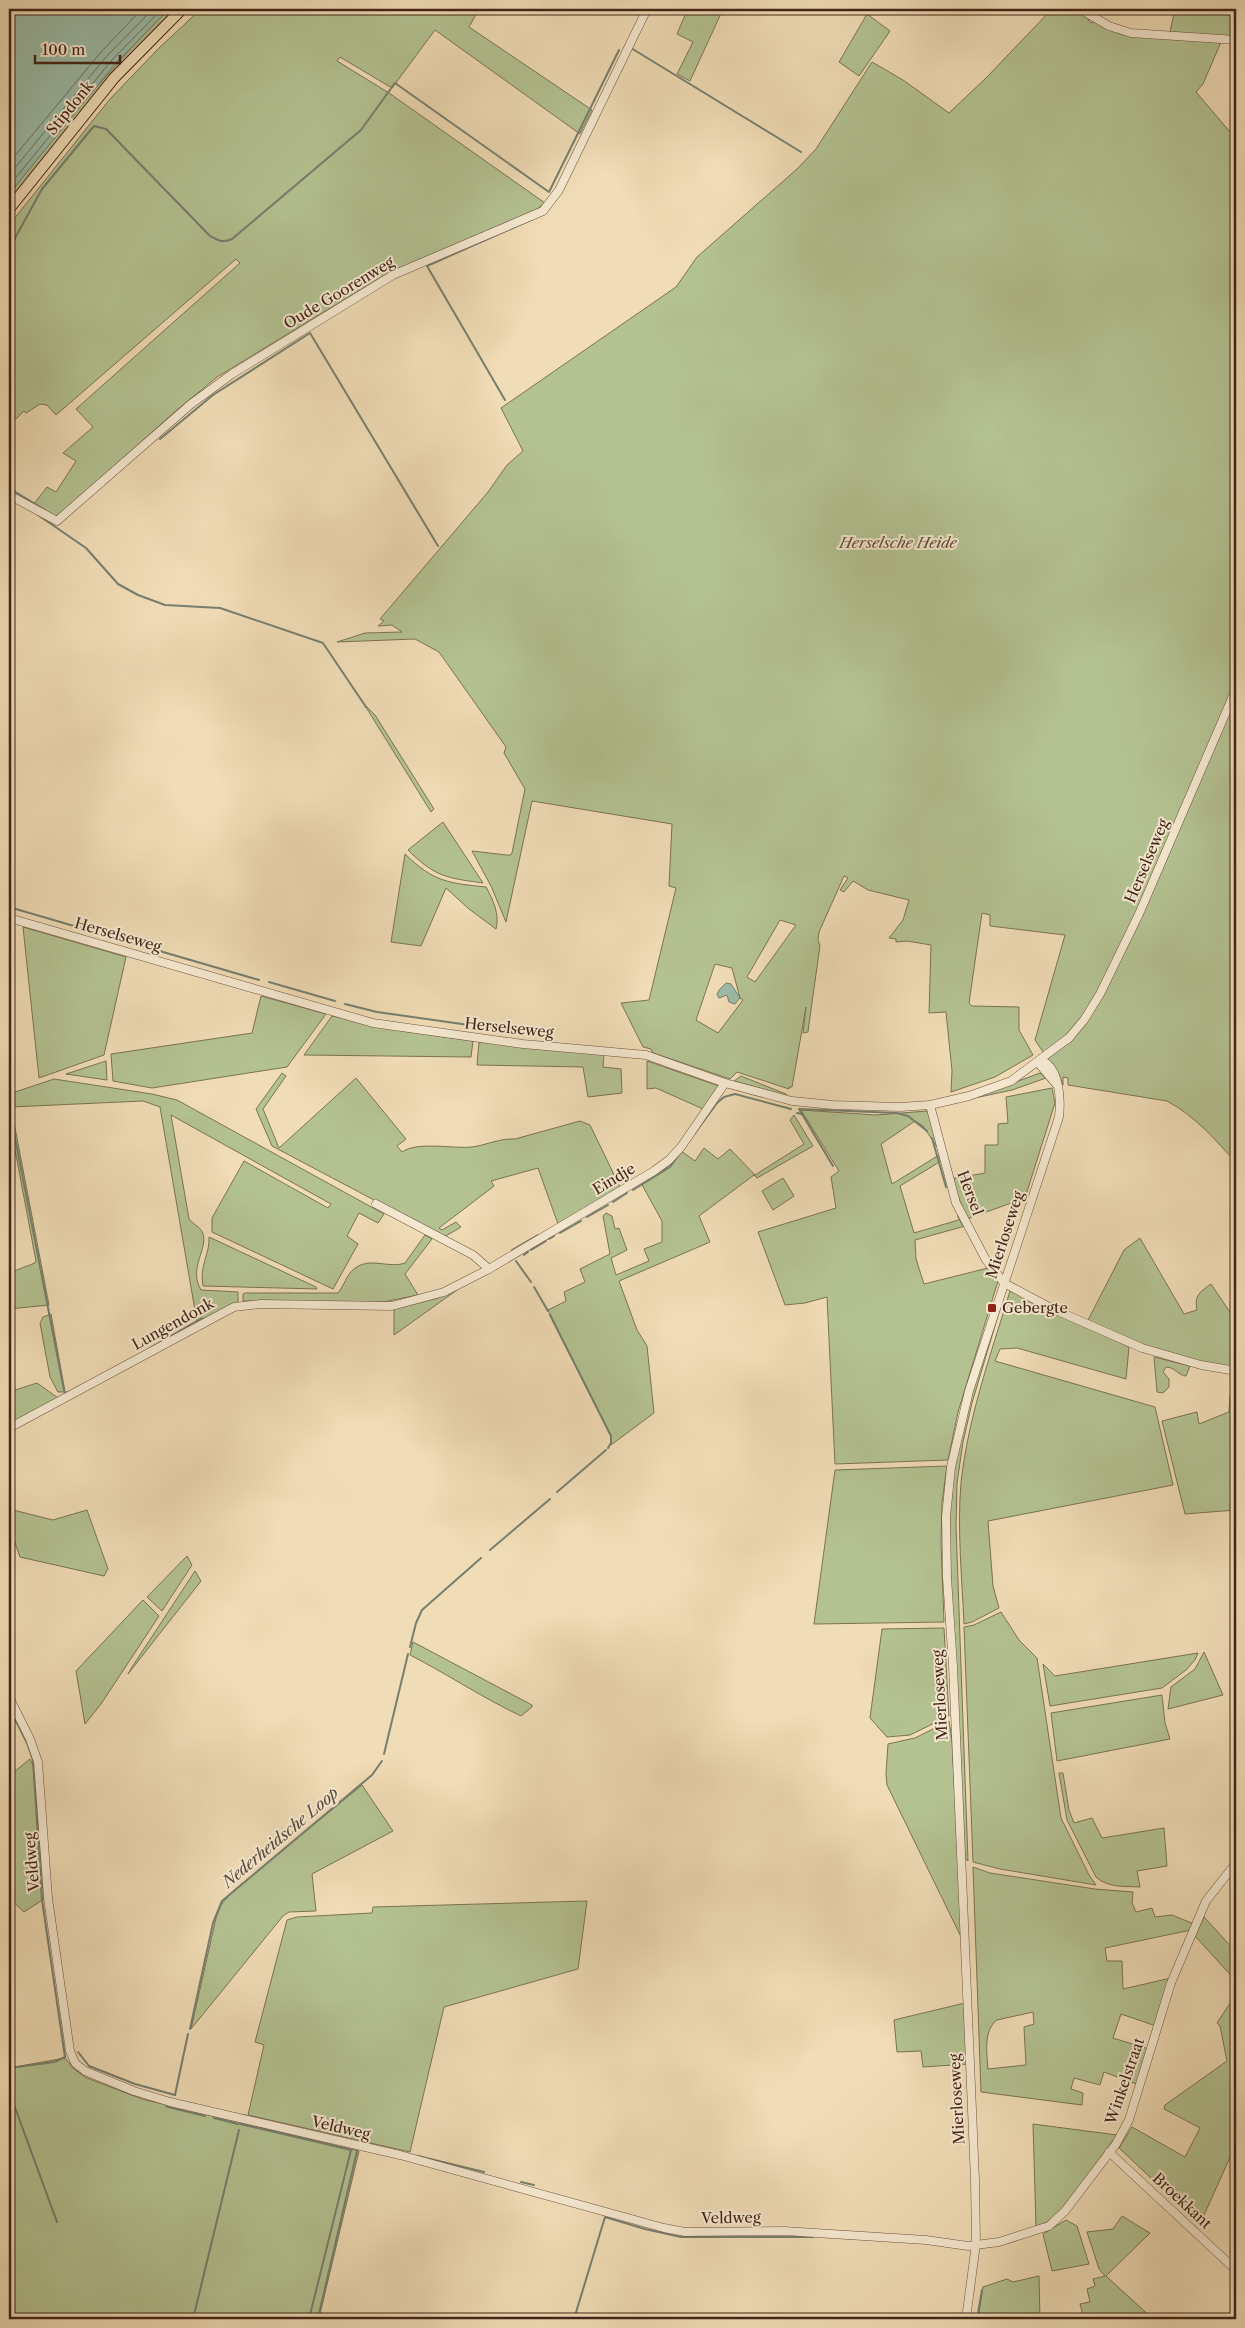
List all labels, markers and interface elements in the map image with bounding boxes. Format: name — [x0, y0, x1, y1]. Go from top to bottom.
scale bar — [35, 32, 120, 64]
text: 100 m — [42, 40, 85, 59]
street label: Stipdonk — [42, 76, 98, 139]
street label: Oude Goorenweg — [280, 252, 398, 333]
park label: Herselsche Heide — [838, 533, 958, 552]
street label: Herselseweg — [1120, 816, 1173, 906]
street label: Herselseweg — [72, 913, 164, 956]
street label: Herselseweg — [463, 1013, 555, 1042]
street label: Eindje — [589, 1159, 638, 1199]
street label: Hersel — [953, 1168, 988, 1218]
street label: Mierloseweg — [981, 1189, 1028, 1281]
street label: Lungendonk — [129, 1293, 218, 1354]
place label: Gebergte — [1002, 1298, 1068, 1317]
marker: Gebergte — [986, 1302, 998, 1314]
street label: Mierloseweg — [928, 1649, 951, 1741]
water label: Nederheidsche Loop — [216, 1782, 342, 1893]
street label: Veldweg — [19, 1831, 44, 1894]
street label: Winkelstraat — [1100, 2034, 1148, 2128]
street label: Mierloseweg — [945, 2053, 968, 2145]
street label: Veldweg — [309, 2111, 372, 2143]
street label: Broekkant — [1149, 2169, 1216, 2233]
street label: Veldweg — [700, 2207, 761, 2228]

